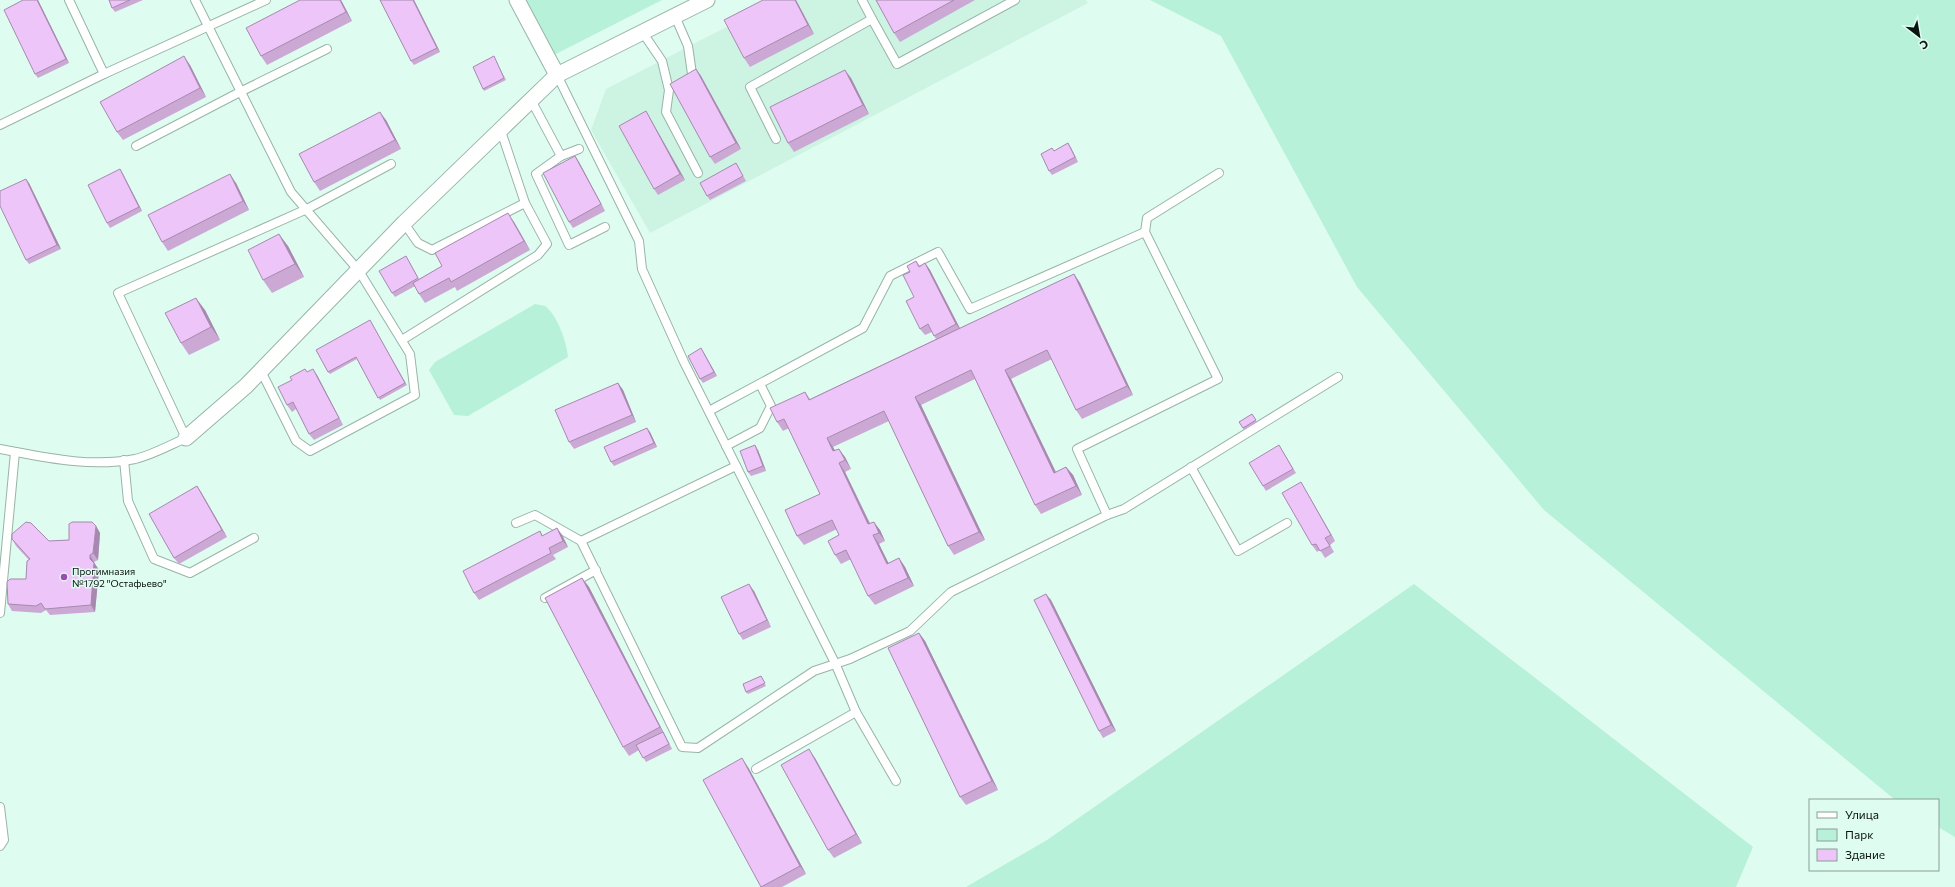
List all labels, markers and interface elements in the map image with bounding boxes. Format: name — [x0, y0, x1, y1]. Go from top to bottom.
north arrow — [1899, 16, 1939, 56]
text: С — [1917, 37, 1931, 53]
place label: Прогимназия №1792 "Остафьево" — [72, 565, 167, 589]
marker: Прогимназия №1792 "Остафьево" — [59, 572, 69, 582]
legend — [1809, 799, 1939, 871]
text: Улица — [1845, 807, 1879, 821]
text: Парк — [1845, 827, 1874, 841]
text: Здание — [1845, 847, 1885, 861]

